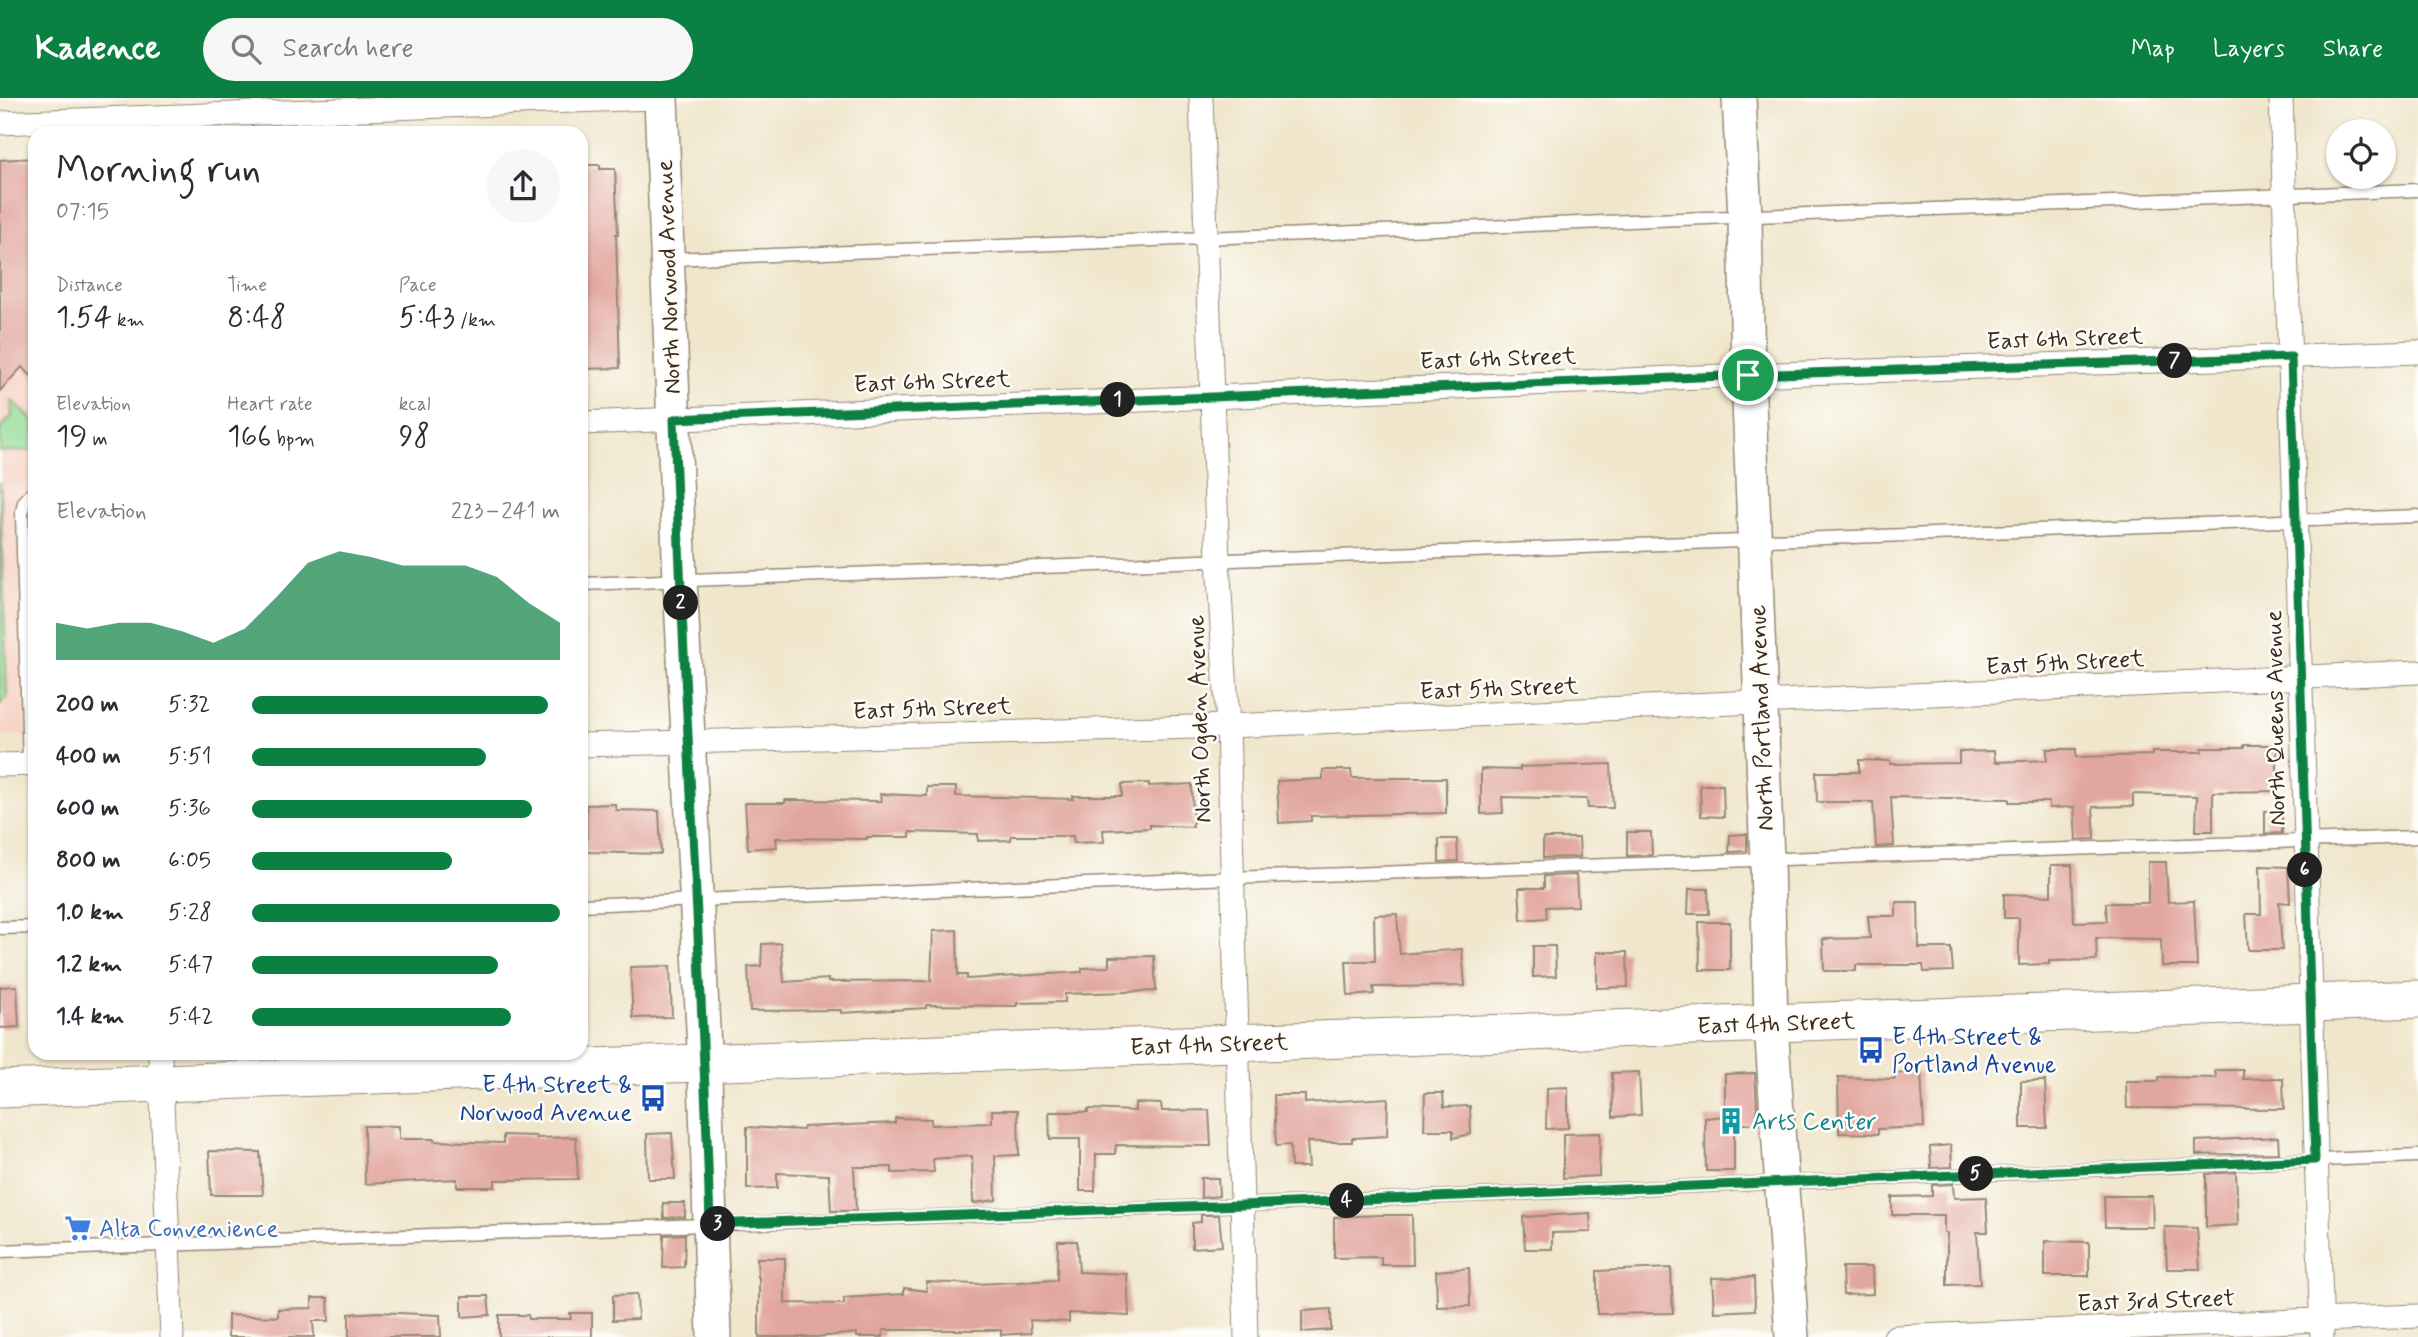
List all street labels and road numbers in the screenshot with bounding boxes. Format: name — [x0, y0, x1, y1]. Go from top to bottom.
street label: North Norwood Avenue — [650, 159, 689, 395]
street label: East 6th Street — [1986, 321, 2144, 358]
street label: East 6th Street — [1419, 341, 1577, 378]
street label: East 6th Street — [853, 364, 1011, 401]
street label: North Portland Avenue — [1743, 604, 1782, 832]
street label: North Queens Avenue — [2259, 610, 2294, 826]
street label: North Ogden Avenue — [1181, 614, 1220, 824]
street label: East 5th Street — [1985, 644, 2145, 683]
street label: East 5th Street — [1419, 671, 1579, 708]
street label: East 5th Street — [852, 691, 1012, 728]
street label: East 4th Street — [1696, 1006, 1856, 1043]
street label: East 4th Street — [1129, 1027, 1289, 1064]
street label: East 3rd Street — [2077, 1283, 2235, 1320]

